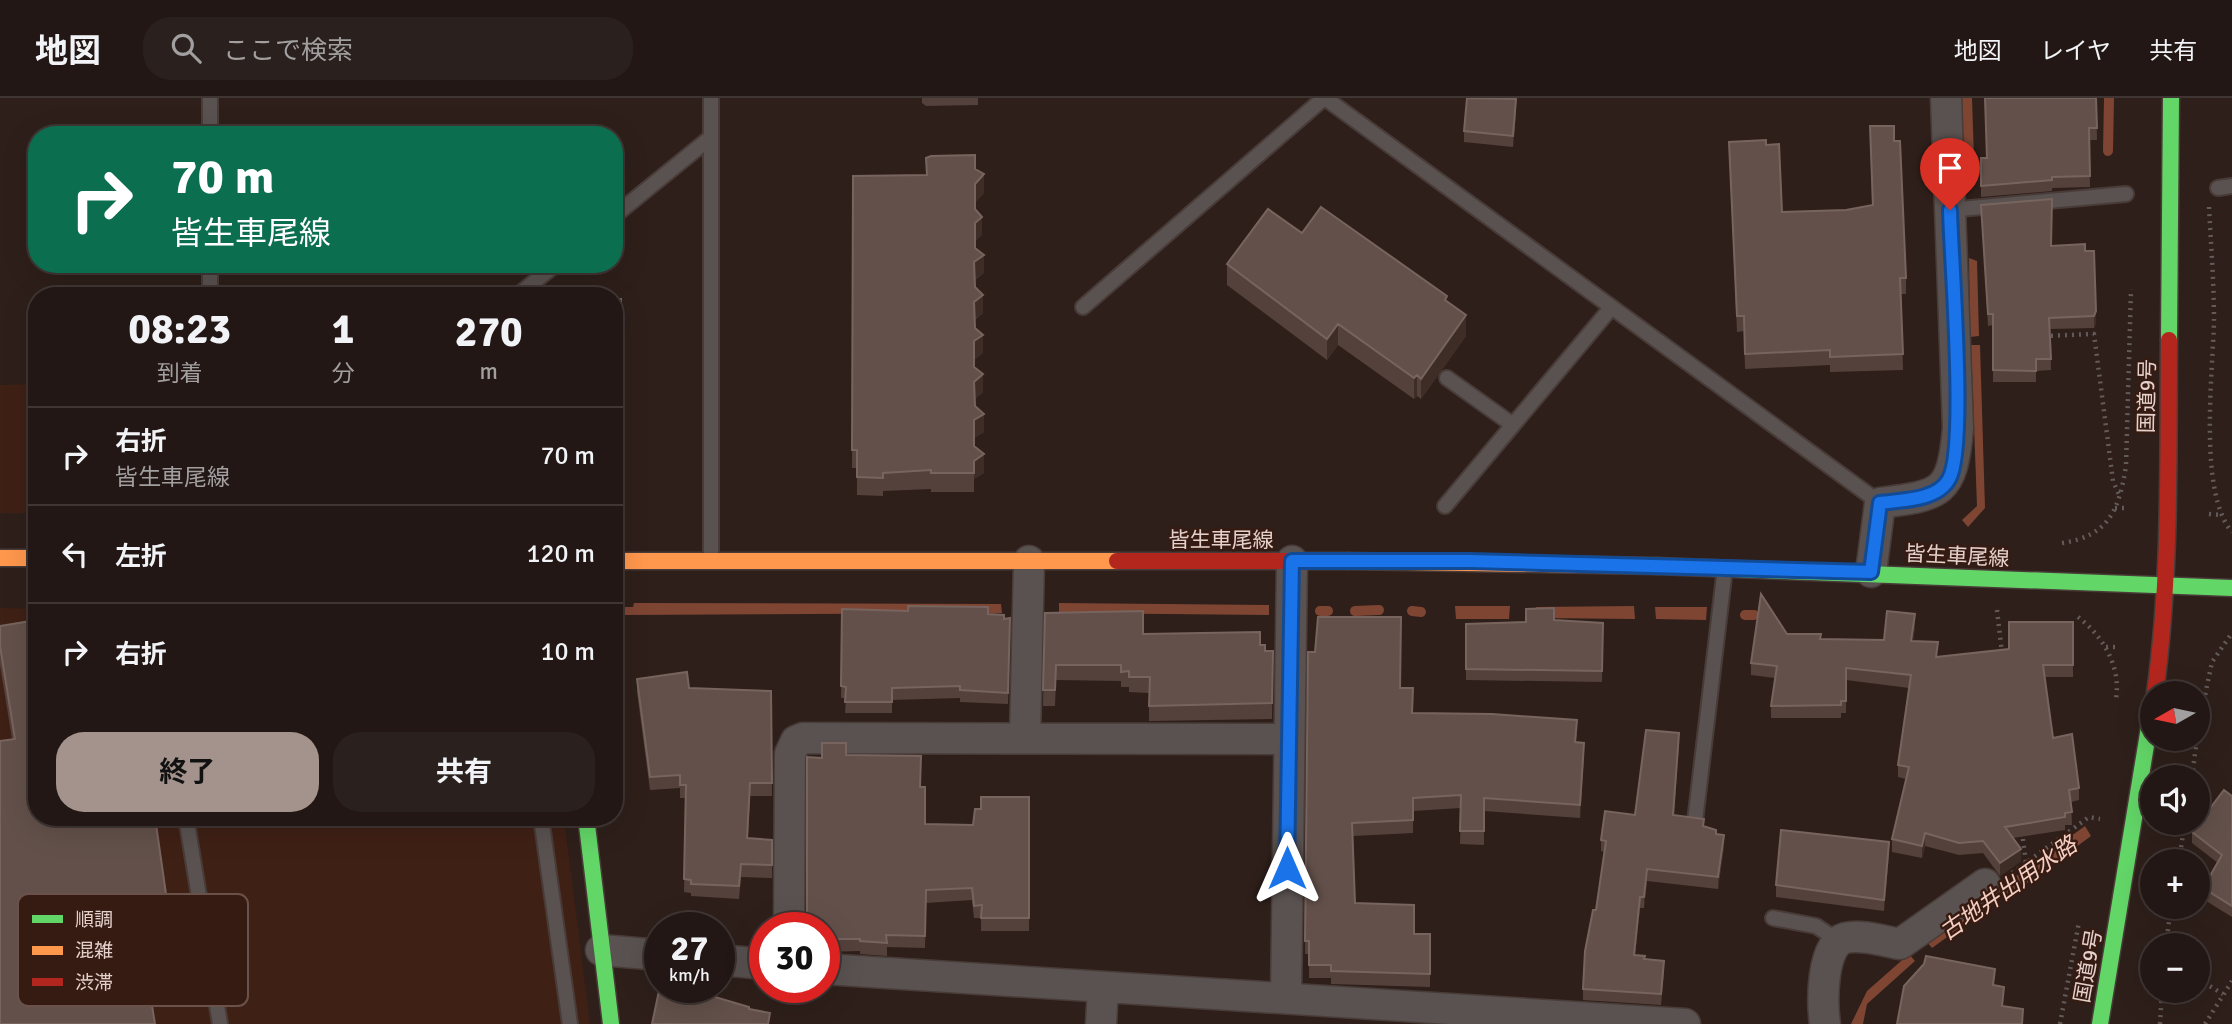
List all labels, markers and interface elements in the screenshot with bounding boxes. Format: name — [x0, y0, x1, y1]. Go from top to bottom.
search box — [143, 17, 633, 80]
icon: search — [167, 29, 205, 67]
text: 地図 — [35, 31, 101, 72]
text: ここで検索 — [223, 35, 353, 67]
text: 地図 — [1954, 36, 2002, 66]
text: レイヤ — [2040, 36, 2111, 66]
text: 共有 — [2149, 36, 2197, 66]
pin — [1920, 138, 1980, 210]
text: 70 m — [171, 147, 274, 207]
icon: arrive — [1931, 149, 1969, 187]
icon: right — [56, 154, 147, 245]
text: 皆生車尾線 — [171, 214, 331, 253]
text: 08:23 — [128, 304, 231, 355]
text: 1 — [332, 304, 354, 355]
text: 270 — [455, 307, 523, 358]
text: m — [480, 357, 498, 386]
text: 到着 — [157, 359, 203, 388]
text: 分 — [332, 359, 355, 388]
street label: 国道9号 — [2133, 359, 2161, 433]
text: 右折 — [115, 426, 167, 458]
icon: right — [56, 437, 94, 475]
text: 70 m — [540, 440, 595, 472]
text: 皆生車尾線 — [115, 463, 230, 492]
street label: 皆生車尾線 — [1169, 527, 1274, 553]
icon: left — [56, 535, 94, 573]
text: 120 m — [526, 538, 595, 570]
street label: 皆生車尾線 — [1904, 540, 2010, 572]
text: 左折 — [115, 541, 167, 573]
icon: right — [56, 633, 94, 671]
text: 10 m — [540, 636, 595, 668]
text: 右折 — [115, 639, 167, 671]
north arrow — [2140, 681, 2210, 751]
map controls — [2140, 681, 2210, 1003]
button: 終了 — [56, 732, 319, 812]
button: 共有 — [333, 732, 595, 812]
button: sound — [2140, 765, 2210, 835]
water label: 古地井出用水路 — [1934, 829, 2084, 946]
position arrow — [1250, 831, 1324, 905]
button: + — [2140, 849, 2210, 919]
legend — [18, 894, 248, 1006]
text: 順調 — [75, 908, 113, 932]
speed limit sign: 30 — [749, 912, 840, 1003]
text: 27 — [671, 927, 708, 970]
street label: 国道9号 — [2069, 927, 2107, 1005]
button: − — [2140, 933, 2210, 1003]
text: 混雑 — [75, 939, 113, 963]
text: km/h — [669, 964, 710, 986]
text: 渋滞 — [75, 971, 113, 995]

